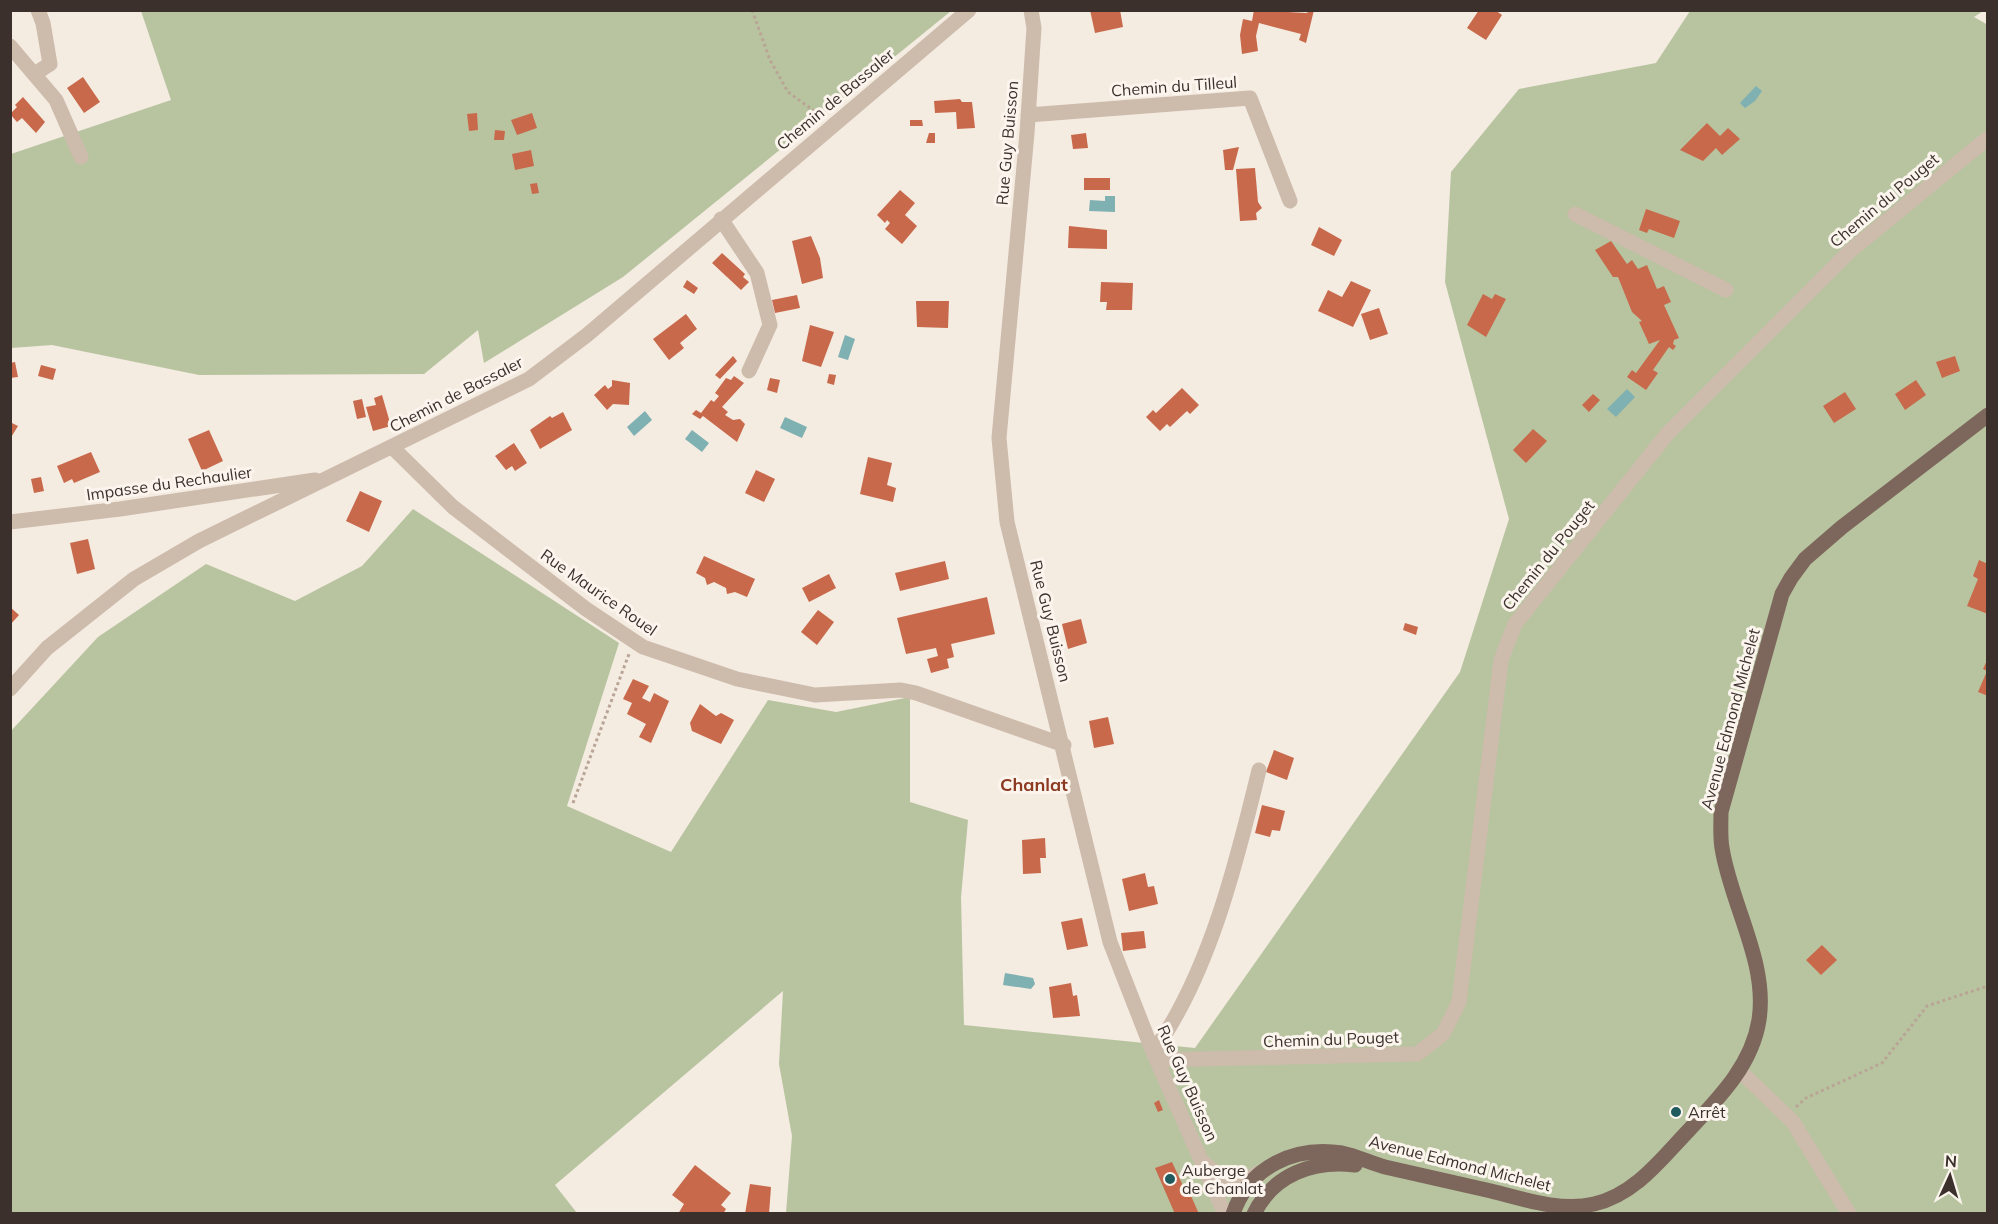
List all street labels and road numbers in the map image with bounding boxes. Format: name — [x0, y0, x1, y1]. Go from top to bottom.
street label: Chemin de Bassaler — [772, 44, 898, 154]
street label: Chemin du Tilleul — [1110, 72, 1238, 100]
street label: Rue Guy Buisson — [992, 80, 1022, 206]
street label: Chemin du Pouget — [1826, 148, 1943, 251]
street label: Chemin de Bassaler — [386, 352, 526, 436]
street label: Impasse du Rechaulier — [85, 461, 253, 505]
street label: Chemin du Pouget — [1497, 496, 1599, 614]
street label: Rue Maurice Rouel — [537, 544, 661, 640]
street label: Rue Guy Buisson — [1026, 558, 1076, 684]
street label: Avenue Edmond Michelet — [1696, 626, 1764, 812]
street label: Rue Guy Buisson — [1153, 1022, 1223, 1144]
street label: Chemin du Pouget — [1263, 1027, 1400, 1051]
street label: Avenue Edmond Michelet — [1367, 1131, 1553, 1195]

